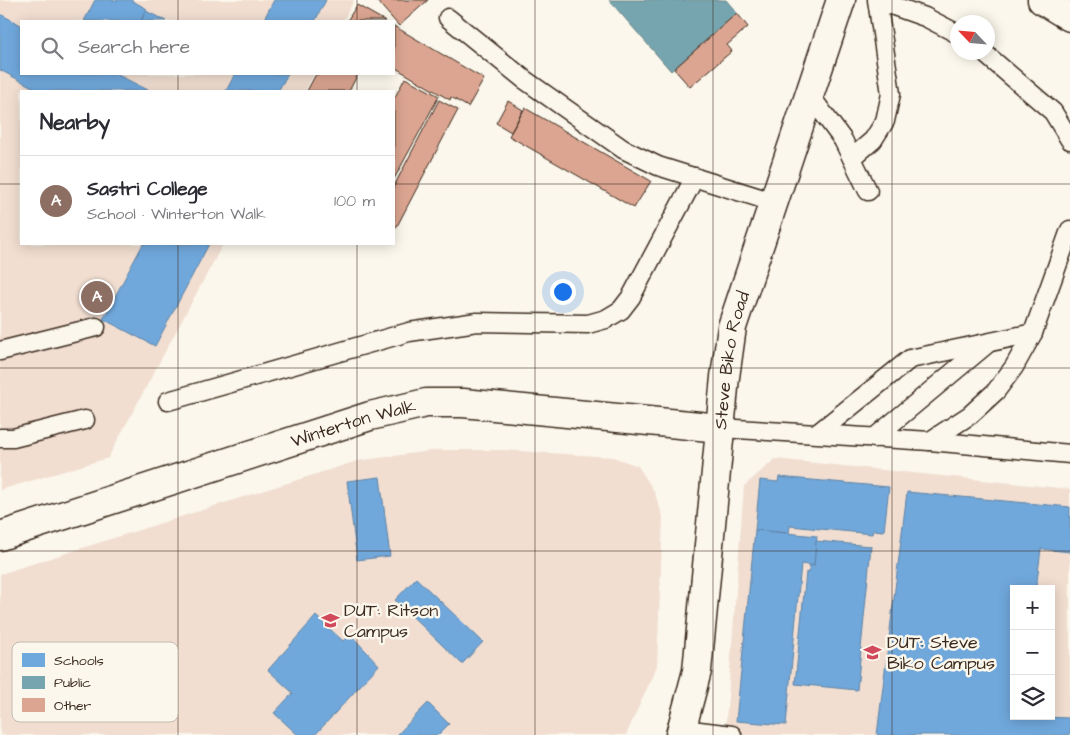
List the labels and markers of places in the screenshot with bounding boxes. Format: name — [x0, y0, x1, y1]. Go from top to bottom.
pin: A — [81, 278, 113, 316]
place label: DUT: Ritson Campus — [344, 598, 438, 644]
school or university icon: DUT: Ritson Campus — [320, 610, 340, 630]
place label: DUT: Steve Biko Campus — [887, 630, 995, 676]
school or university icon: DUT: Steve Biko Campus — [863, 642, 883, 662]

